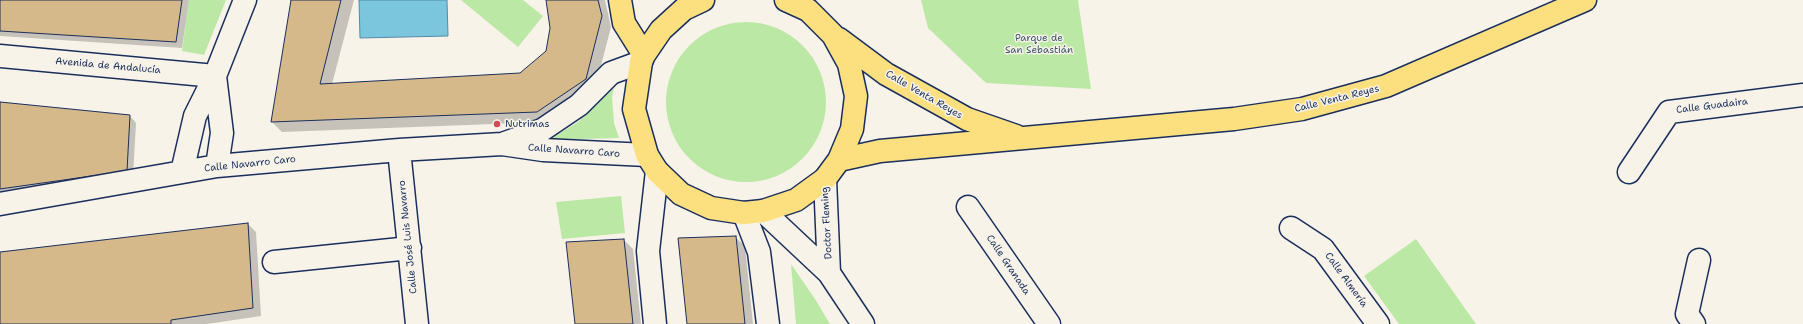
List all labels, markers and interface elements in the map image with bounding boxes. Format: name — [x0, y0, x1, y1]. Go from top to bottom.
park label: Parque de San Sebastián — [1005, 32, 1073, 56]
street label: Avenida de Andalucía — [55, 55, 161, 77]
street label: Calle Venta Reyes — [883, 68, 965, 122]
street label: Calle Venta Reyes — [1293, 83, 1381, 115]
street label: Calle Guadaira — [1676, 96, 1748, 116]
place label: Nutrimas — [505, 118, 549, 130]
marker: Nutrimas — [492, 119, 502, 129]
street label: Calle Navarro Caro — [528, 142, 620, 160]
street label: Calle Navarro Caro — [204, 153, 296, 175]
street label: Calle José Luis Navarro — [396, 180, 420, 294]
street label: Doctor Fleming — [819, 186, 835, 260]
street label: Calle Granada — [984, 233, 1032, 297]
street label: Calle Almería — [1322, 250, 1370, 310]

